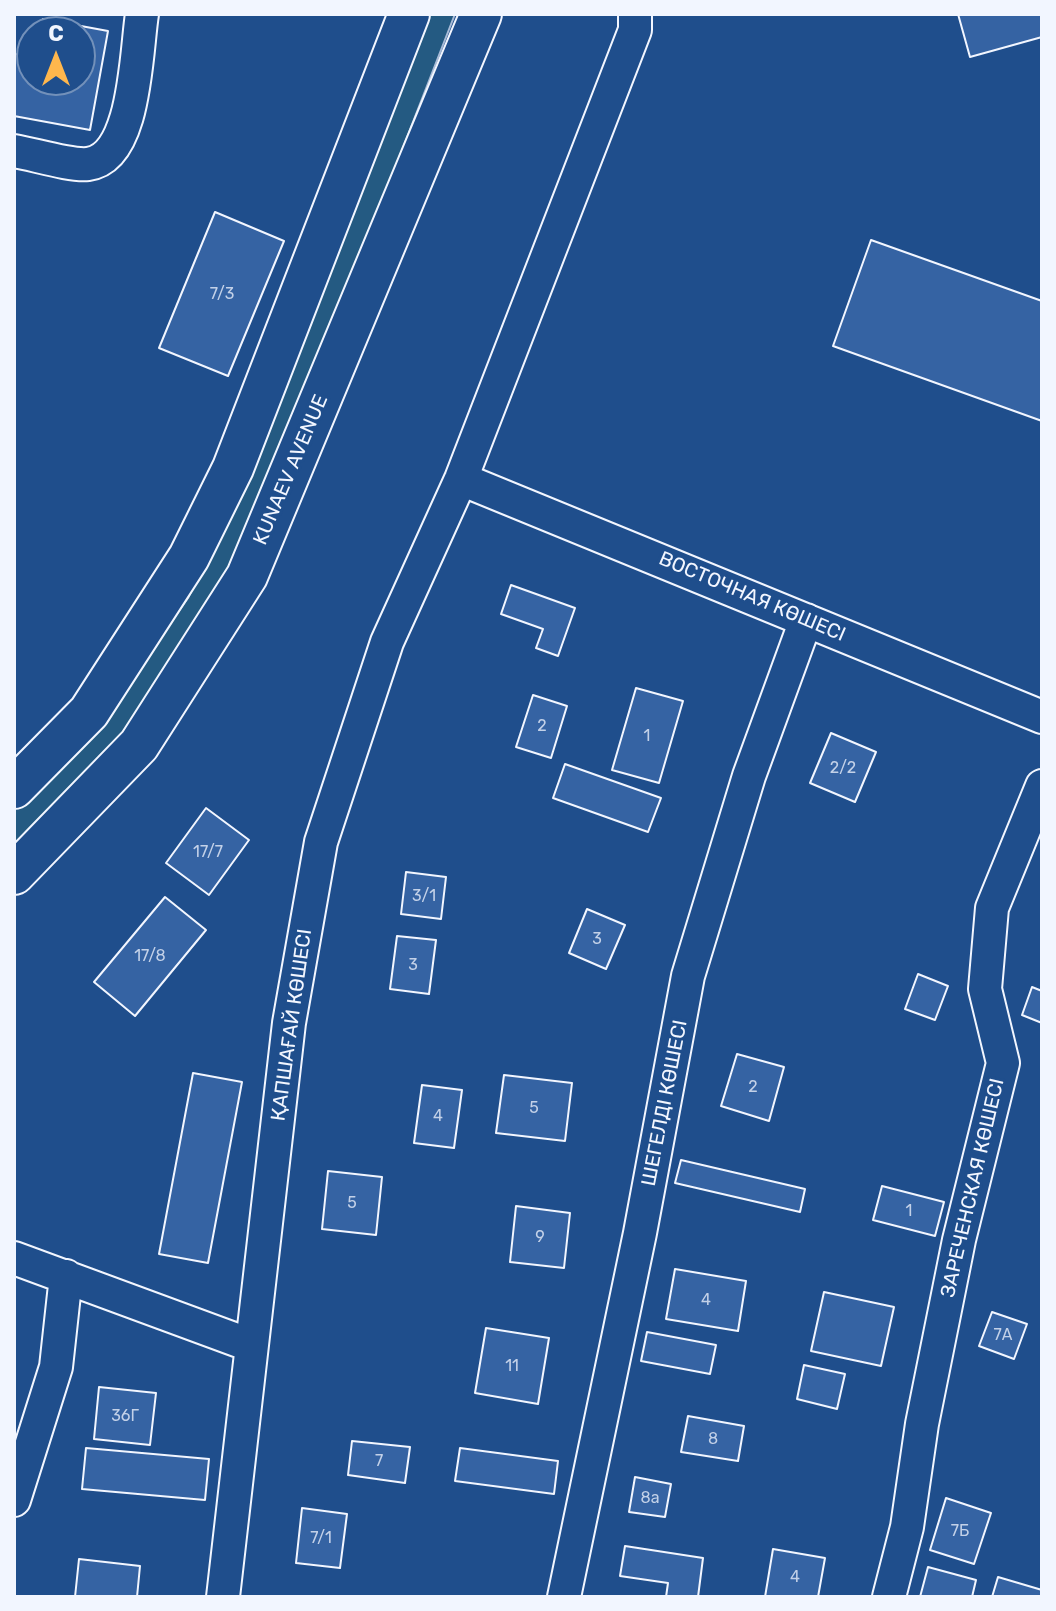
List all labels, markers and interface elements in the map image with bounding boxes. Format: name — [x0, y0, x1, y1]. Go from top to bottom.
north arrow — [16, 16, 96, 96]
text: С — [48, 20, 64, 47]
house number: 7/3 — [210, 284, 234, 304]
street label: KUNAEV AVENUE — [249, 391, 333, 549]
street label: ВОСТОЧНАЯ КӨШЕСІ — [655, 547, 849, 647]
house number: 2 — [537, 716, 547, 736]
house number: 1 — [644, 726, 650, 746]
house number: 2/2 — [830, 758, 856, 778]
house number: 17/7 — [193, 842, 223, 862]
house number: 3/1 — [412, 886, 436, 906]
street label: ҚАПШАҒАЙ КӨШЕСІ — [267, 927, 317, 1123]
house number: 3 — [592, 929, 602, 949]
house number: 17/8 — [134, 946, 166, 966]
house number: 3 — [408, 955, 418, 975]
street label: ШЕГЕЛДІ КӨШЕСІ — [637, 1018, 693, 1188]
street label: ЗАРЕЧЕНСКАЯ КӨШЕСІ — [936, 1076, 1010, 1300]
house number: 2 — [748, 1077, 758, 1097]
house number: 5 — [529, 1098, 539, 1118]
house number: 4 — [433, 1106, 443, 1126]
house number: 5 — [347, 1193, 357, 1213]
house number: 1 — [906, 1201, 912, 1221]
house number: 9 — [535, 1227, 545, 1247]
house number: 4 — [701, 1290, 711, 1310]
house number: 7А — [994, 1325, 1012, 1345]
house number: 11 — [505, 1356, 519, 1376]
house number: 36Г — [111, 1406, 139, 1426]
house number: 8 — [708, 1429, 718, 1449]
house number: 7 — [375, 1451, 383, 1471]
house number: 8а — [640, 1488, 660, 1508]
house number: 7Б — [951, 1521, 969, 1541]
house number: 7/1 — [310, 1528, 332, 1548]
house number: 4 — [790, 1567, 800, 1587]

